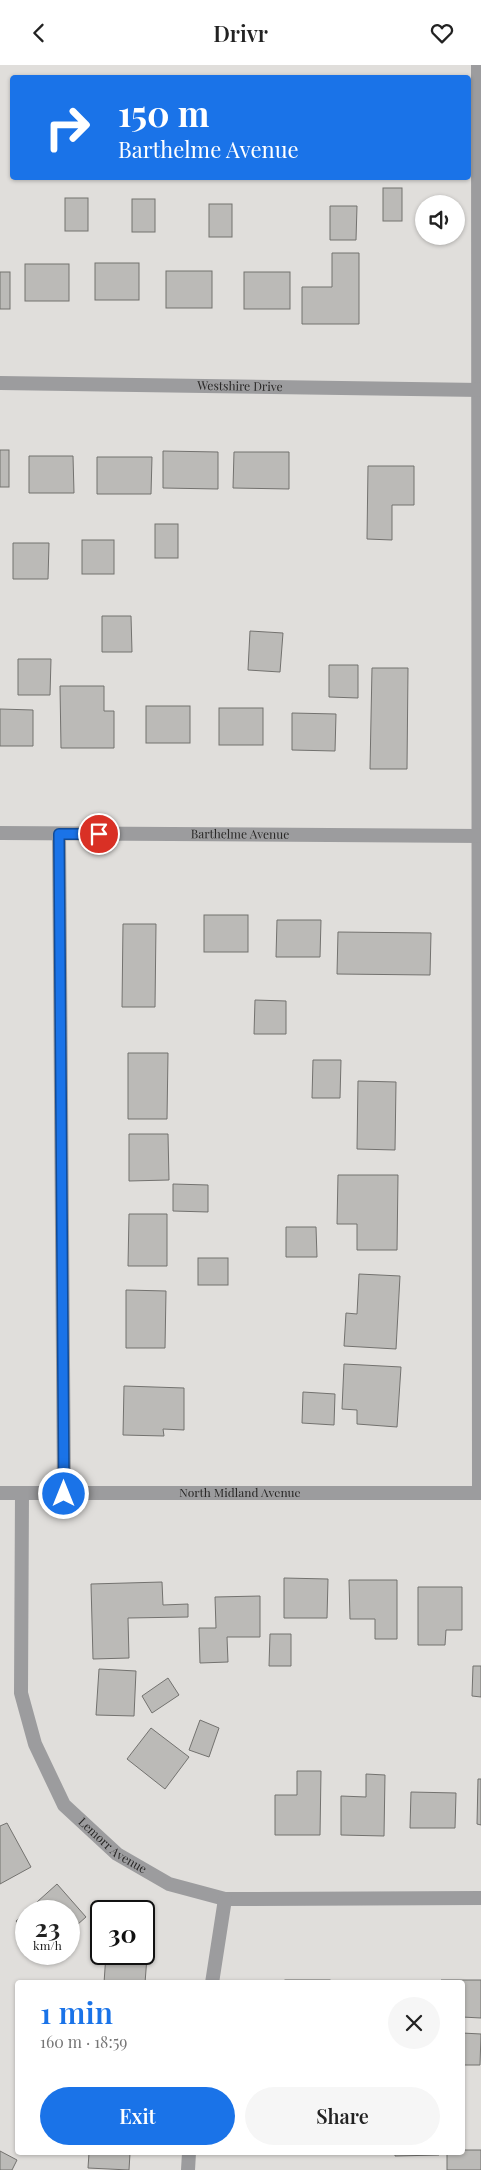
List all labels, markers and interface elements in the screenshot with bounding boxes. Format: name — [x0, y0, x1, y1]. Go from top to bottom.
text: Drivr — [213, 18, 268, 48]
icon: back — [25, 19, 53, 47]
icon: heart — [428, 19, 456, 47]
text: 150 m — [118, 89, 209, 136]
icon: right — [35, 95, 100, 160]
text: Barthelme Avenue — [118, 134, 299, 164]
map controls — [415, 195, 465, 245]
button: sound — [415, 195, 465, 245]
street label: Westshire Drive — [196, 377, 283, 394]
pin — [78, 813, 120, 855]
icon: arrive — [85, 820, 113, 848]
street label: Barthelme Avenue — [191, 825, 289, 842]
position arrow — [37, 1467, 89, 1519]
street label: North Midland Avenue — [179, 1484, 301, 1500]
street label: Lemorr Avenue — [75, 1813, 150, 1877]
speed limit sign: 30 — [90, 1900, 155, 1965]
text: 23 — [35, 1910, 60, 1943]
text: km/h — [33, 1937, 62, 1953]
text: 1 min — [40, 1992, 113, 2032]
button: close — [388, 1997, 440, 2049]
text: 160 m · 18:59 — [40, 2031, 127, 2052]
button: Exit — [40, 2087, 235, 2145]
button: Share — [245, 2087, 440, 2145]

